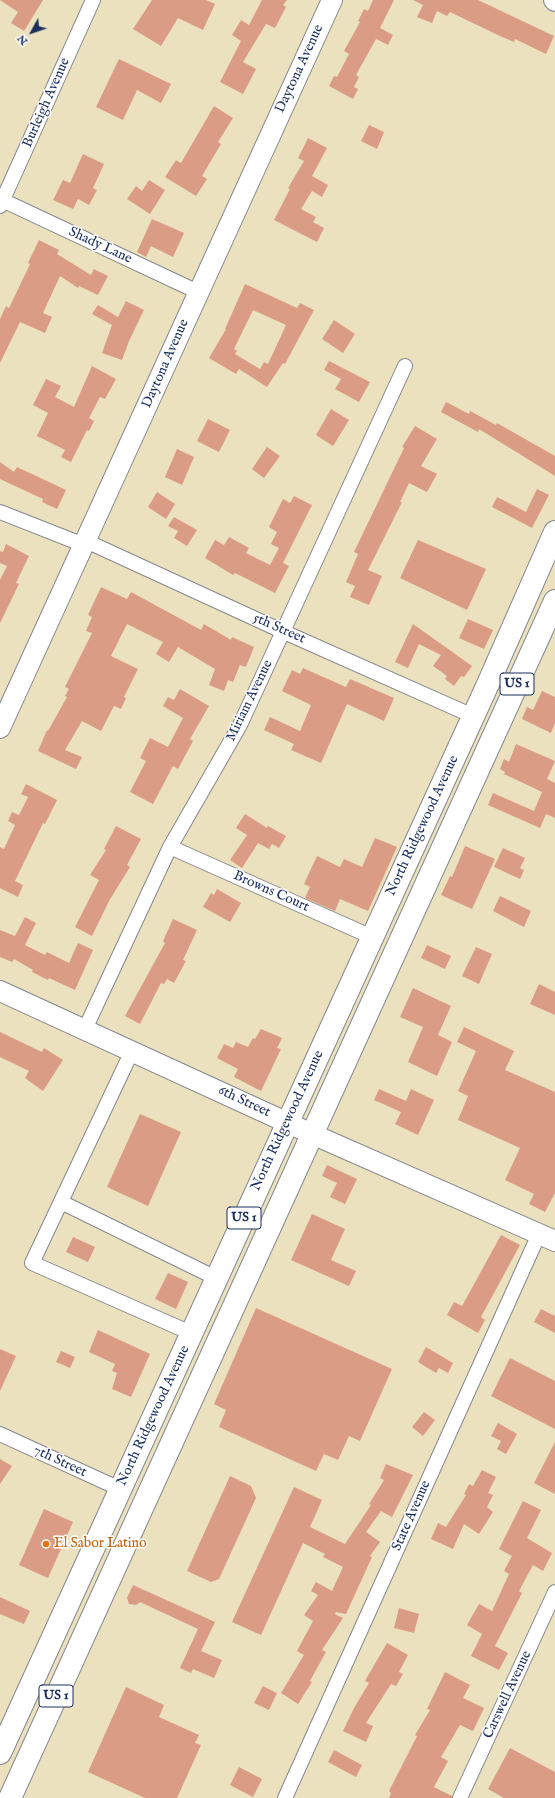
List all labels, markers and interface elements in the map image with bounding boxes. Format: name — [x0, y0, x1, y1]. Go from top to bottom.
north arrow — [12, 12, 52, 52]
street label: Daytona Avenue — [272, 22, 328, 116]
text: N — [14, 32, 31, 48]
street label: Burleigh Avenue — [20, 56, 74, 150]
street label: Shady Lane — [66, 224, 134, 268]
street label: Daytona Avenue — [139, 317, 193, 411]
street label: 5th Street — [250, 610, 308, 648]
street label: Miriam Avenue — [223, 658, 277, 744]
road number: US 1 — [500, 673, 534, 695]
street label: North Ridgewood Avenue — [383, 753, 463, 899]
street label: Browns Court — [231, 868, 311, 916]
street label: North Ridgewood Avenue — [248, 1048, 328, 1194]
street label: 6th Street — [215, 1083, 273, 1121]
road number: US 1 — [227, 1207, 261, 1229]
street label: North Ridgewood Avenue — [114, 1343, 194, 1489]
street label: 7th Street — [31, 1442, 89, 1482]
street label: State Avenue — [389, 1478, 435, 1554]
place label: El Sabor Latino — [54, 1536, 147, 1552]
marker: El Sabor Latino — [41, 1539, 51, 1549]
street label: Carswell Avenue — [480, 1648, 536, 1742]
road number: US 1 — [39, 1685, 73, 1707]

